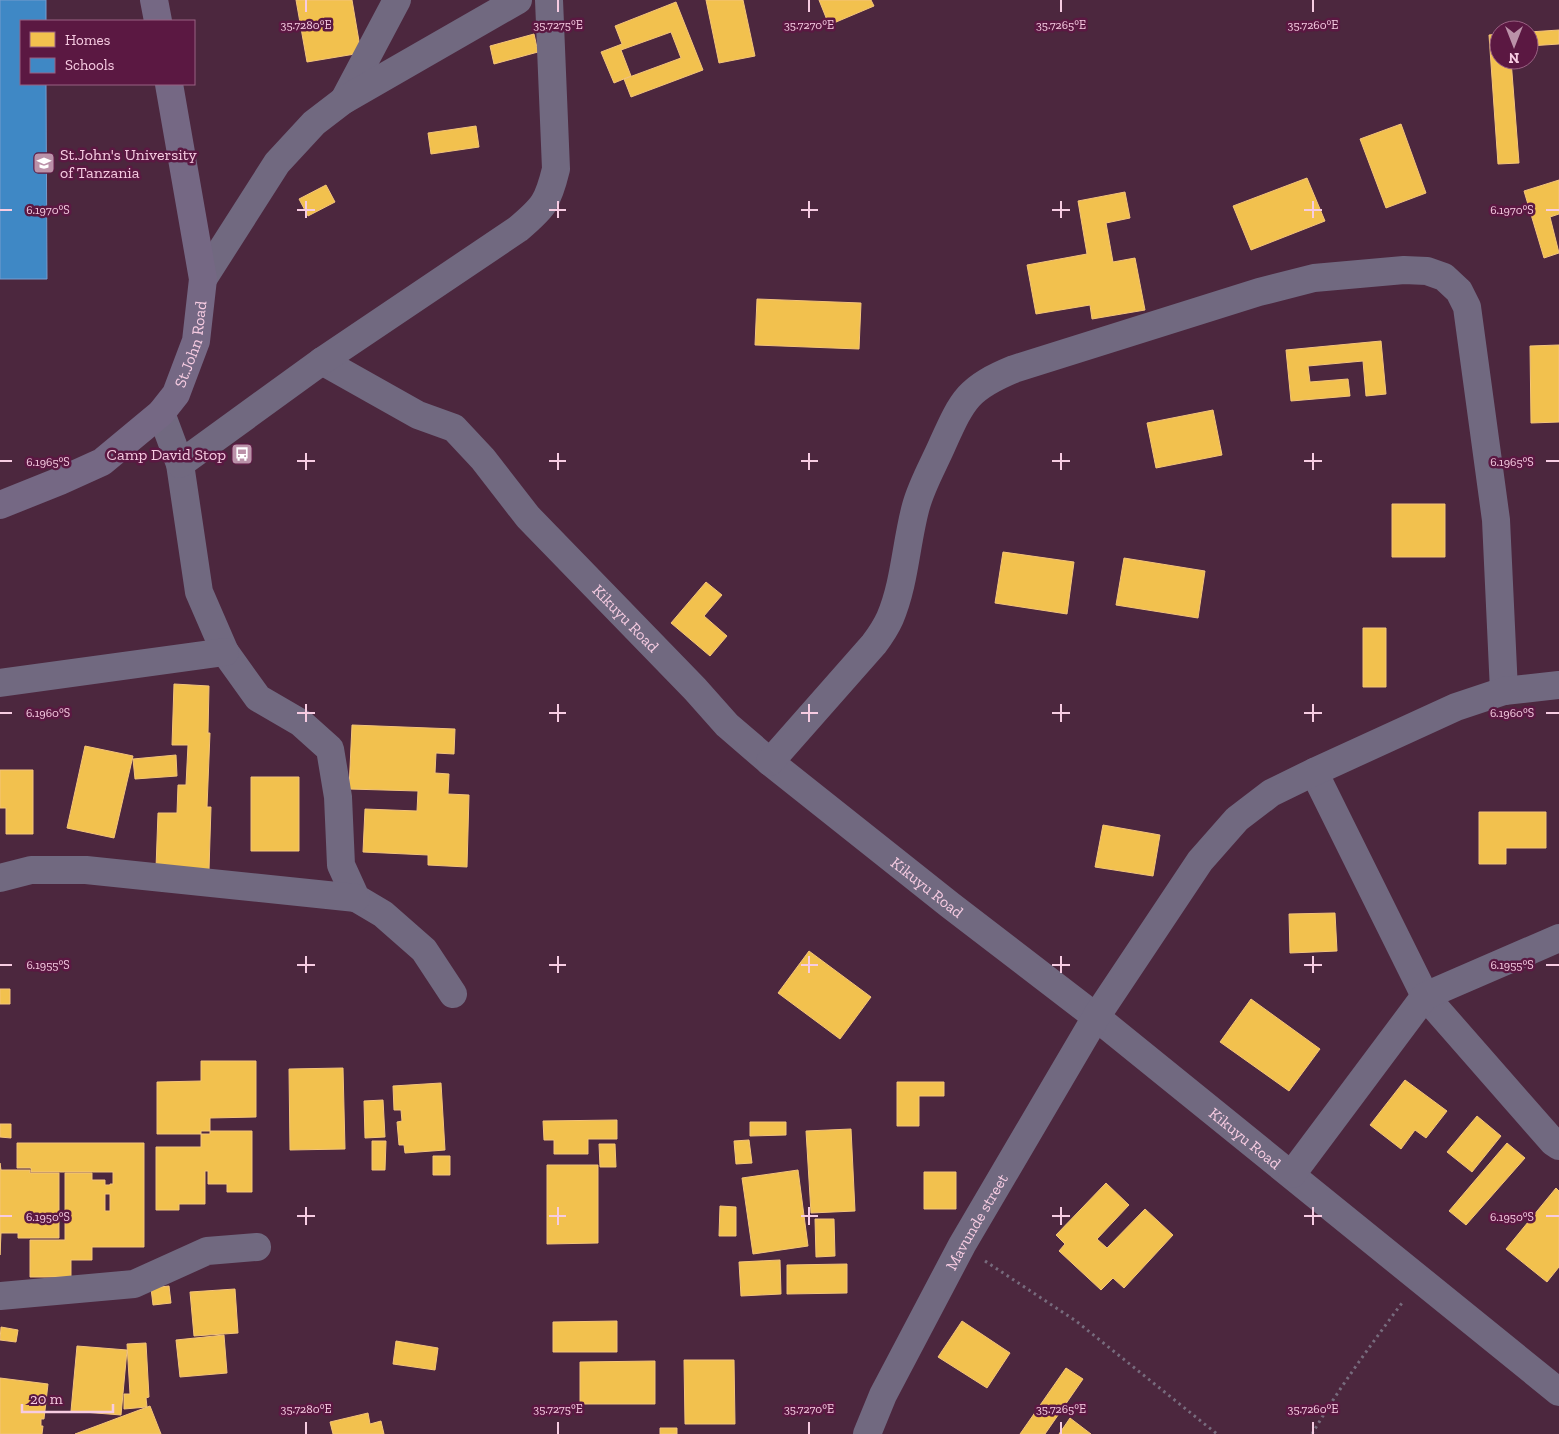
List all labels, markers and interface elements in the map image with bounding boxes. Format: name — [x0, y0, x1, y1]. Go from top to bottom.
text: 35.7280°E — [281, 18, 331, 32]
text: 35.7275°E — [533, 18, 583, 32]
text: 35.7270°E — [784, 18, 834, 32]
text: 35.7265°E — [1036, 18, 1086, 32]
text: 35.7260°E — [1288, 18, 1338, 32]
legend — [20, 20, 195, 85]
north arrow — [1489, 20, 1539, 70]
text: Homes — [65, 31, 110, 49]
text: N — [1508, 49, 1519, 66]
text: Schools — [65, 56, 114, 74]
place label: St.John's University of Tanzania — [60, 145, 198, 182]
school or university icon: St.John's University of Tanzania — [32, 151, 56, 175]
text: 6.1970°S — [26, 203, 70, 217]
text: 6.1970°S — [1490, 203, 1534, 217]
street label: St.John Road — [170, 300, 210, 390]
bus stop icon: Camp David Stop — [230, 442, 254, 466]
place label: Camp David Stop — [107, 445, 226, 464]
text: 6.1965°S — [26, 455, 70, 469]
text: 6.1965°S — [1490, 455, 1534, 469]
street label: Kikuyu Road — [589, 580, 663, 656]
text: 6.1960°S — [26, 706, 70, 720]
text: 6.1960°S — [1490, 706, 1534, 720]
street label: Kikuyu Road — [887, 853, 968, 922]
text: 6.1955°S — [26, 958, 70, 972]
text: 6.1955°S — [1490, 958, 1534, 972]
street label: Kikuyu Road — [1206, 1103, 1285, 1173]
street label: Mavunde street — [941, 1170, 1012, 1273]
text: 6.1950°S — [26, 1210, 70, 1224]
text: 6.1950°S — [1490, 1210, 1534, 1224]
scale bar — [22, 1382, 114, 1414]
text: 20 m — [30, 1390, 63, 1408]
text: 35.7280°E — [281, 1402, 331, 1416]
text: 35.7275°E — [533, 1402, 583, 1416]
text: 35.7270°E — [784, 1402, 834, 1416]
text: 35.7265°E — [1036, 1402, 1086, 1416]
text: 35.7260°E — [1288, 1402, 1338, 1416]

